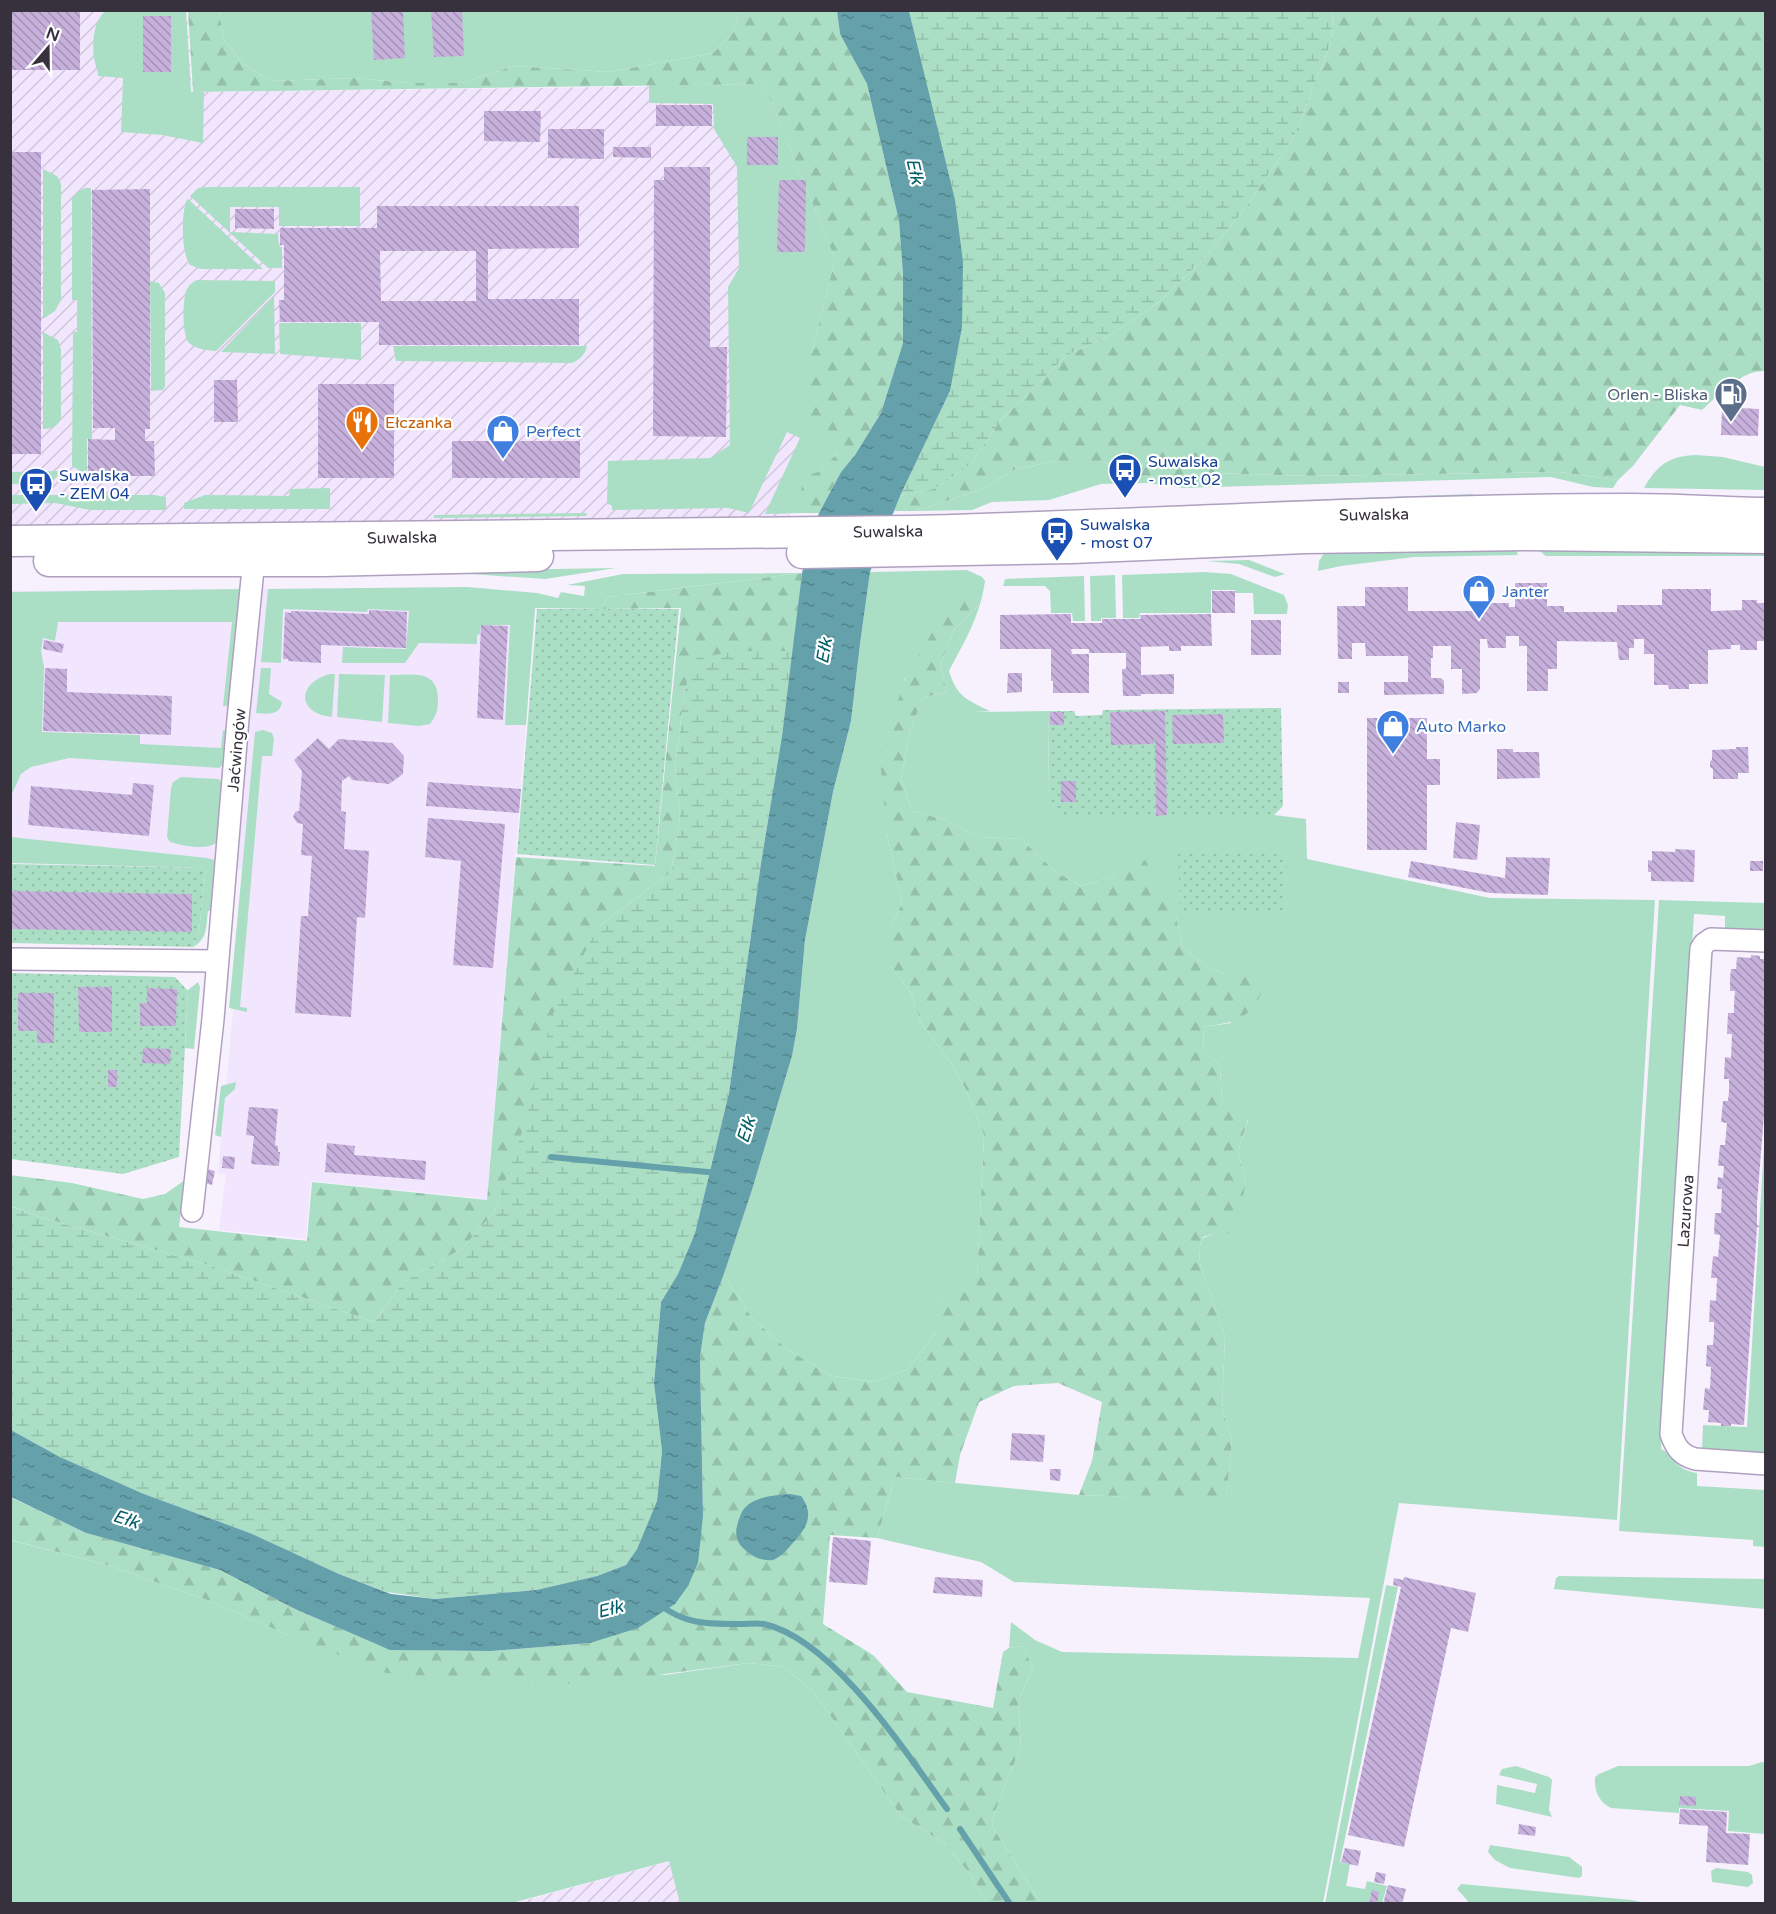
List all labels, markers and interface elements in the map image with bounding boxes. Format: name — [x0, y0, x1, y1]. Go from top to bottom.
north arrow — [18, 18, 78, 78]
text: N — [43, 23, 62, 46]
water label: Ełk — [901, 156, 929, 187]
fuel station icon: Orlen - Bliska — [1713, 376, 1749, 423]
place label: Orlen - Bliska — [1607, 385, 1708, 405]
restaurant icon: Ełczanka — [344, 404, 380, 451]
place label: Ełczanka — [385, 413, 452, 433]
shop icon: Perfect — [485, 413, 521, 460]
place label: Perfect — [526, 422, 581, 442]
bus stop icon: Suwalska - most 02 — [1107, 452, 1143, 499]
place label: Suwalska - most 02 — [1148, 452, 1221, 490]
bus stop icon: Suwalska - ZEM 04 — [18, 466, 54, 513]
place label: Suwalska - ZEM 04 — [59, 466, 130, 504]
street label: Suwalska — [1339, 504, 1409, 526]
bus stop icon: Suwalska - most 07 — [1039, 515, 1075, 562]
place label: Suwalska - most 07 — [1080, 515, 1153, 553]
street label: Suwalska — [853, 521, 923, 543]
street label: Suwalska — [367, 527, 437, 549]
shop icon: Janter — [1461, 573, 1497, 620]
place label: Janter — [1502, 582, 1550, 602]
water label: Ełk — [811, 635, 837, 666]
street label: Jaćwingów — [223, 707, 251, 793]
shop icon: Auto Marko — [1375, 708, 1411, 755]
place label: Auto Marko — [1416, 717, 1506, 737]
water label: Ełk — [732, 1113, 761, 1146]
street label: Lazurowa — [1673, 1174, 1699, 1248]
water label: Ełk — [110, 1505, 143, 1534]
water label: Ełk — [595, 1595, 626, 1623]

